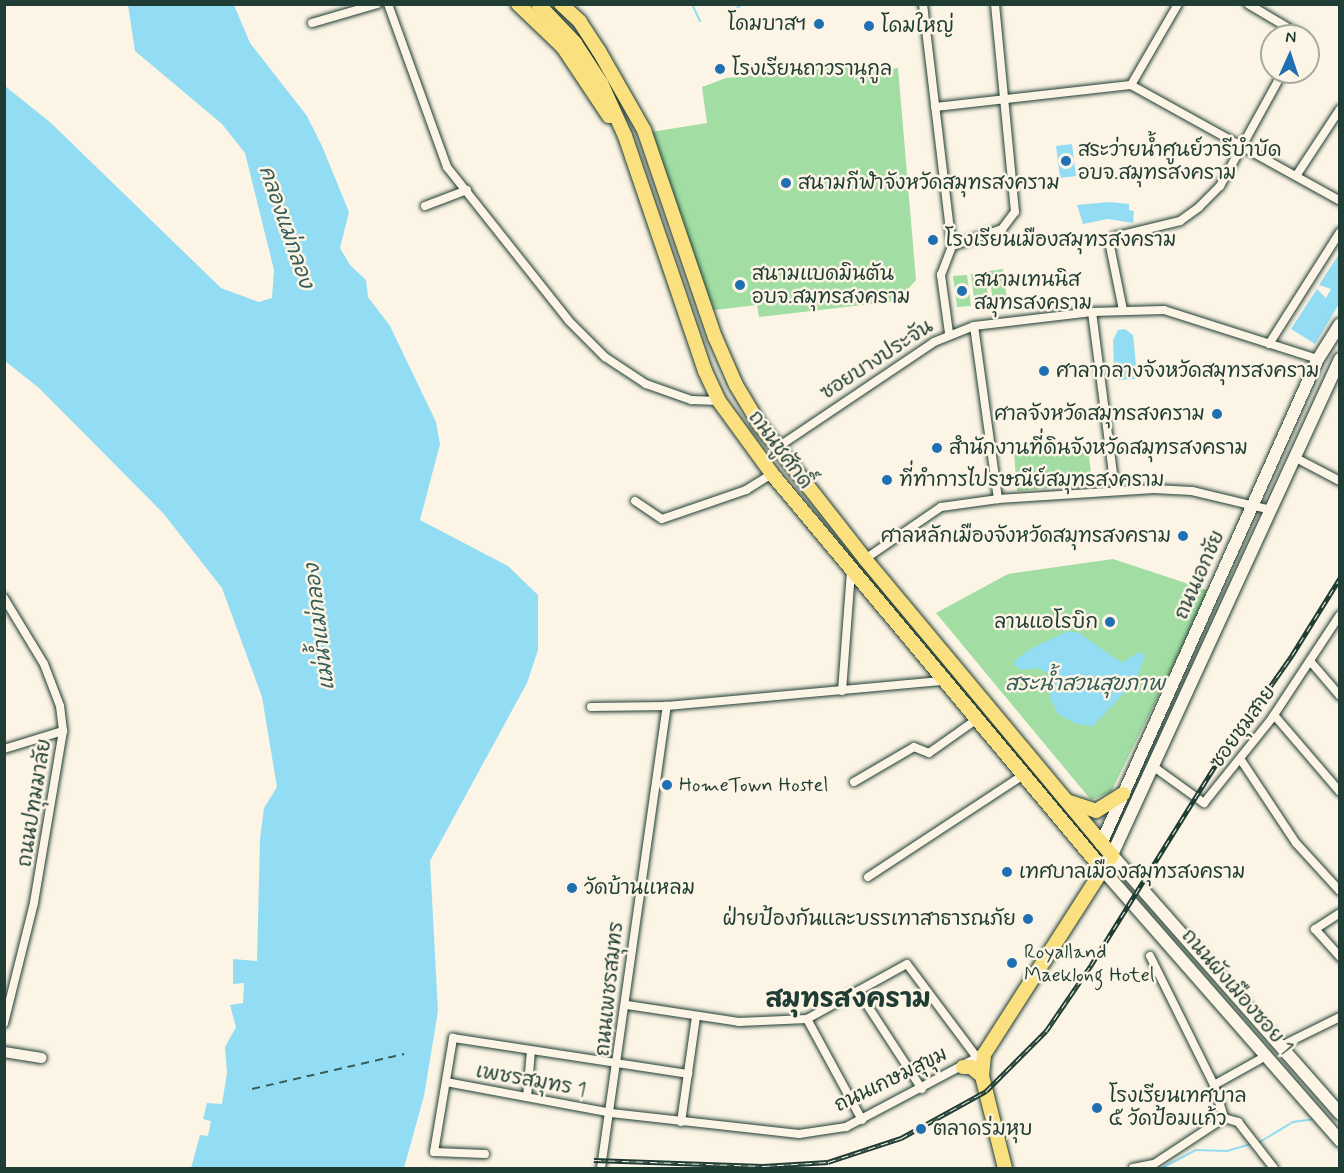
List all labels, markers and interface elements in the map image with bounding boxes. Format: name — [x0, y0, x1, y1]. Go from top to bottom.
place label: โดมบาสฯ — [728, 12, 807, 36]
place label: โดมใหญ่ — [881, 14, 954, 38]
marker: โดมบาสฯ — [812, 17, 826, 31]
marker: โดมใหญ่ — [862, 19, 876, 33]
north arrow — [1260, 24, 1320, 84]
text: N — [1285, 27, 1297, 48]
place label: โรงเรียนถาวรานุกูล — [732, 57, 892, 81]
marker: โรงเรียนถาวรานุกูล — [713, 62, 727, 76]
place label: สระว่ายน้ำศูนย์วารีบำบัด อบจ.สมุทรสงคราม — [1078, 138, 1282, 185]
marker: สระว่ายน้ำศูนย์วารีบำบัด อบจ.สมุทรสงคราม — [1059, 154, 1073, 168]
water label: คลองแม่กลอง — [253, 163, 319, 291]
place label: สนามกีฬาจังหวัดสมุทรสงคราม — [798, 171, 1060, 195]
marker: สนามกีฬาจังหวัดสมุทรสงคราม — [779, 176, 793, 190]
place label: โรงเรียนเมืองสมุทรสงคราม — [945, 228, 1176, 252]
marker: โรงเรียนเมืองสมุทรสงคราม — [926, 233, 940, 247]
place label: สนามแบดมินตัน อบจ.สมุทรสงคราม — [752, 262, 910, 309]
place label: สนามเทนนิส สมุทรสงคราม — [974, 268, 1092, 315]
marker: สนามแบดมินตัน อบจ.สมุทรสงคราม — [733, 278, 747, 292]
marker: สนามเทนนิส สมุทรสงคราม — [955, 284, 969, 298]
street label: ซอยบางประจัน — [816, 315, 938, 405]
place label: ศาลากลางจังหวัดสมุทรสงคราม — [1056, 359, 1319, 383]
marker: ศาลากลางจังหวัดสมุทรสงคราม — [1037, 364, 1051, 378]
place label: ศาลจังหวัดสมุทรสงคราม — [994, 402, 1205, 426]
street label: ถนนชูศักดิ์ — [743, 406, 817, 494]
marker: ศาลจังหวัดสมุทรสงคราม — [1210, 407, 1224, 421]
place label: สำนักงานที่ดินจังหวัดสมุทรสงคราม — [949, 436, 1248, 460]
marker: สำนักงานที่ดินจังหวัดสมุทรสงคราม — [930, 441, 944, 455]
place label: ที่ทำการไปรษณีย์สมุทรสงคราม — [899, 468, 1164, 492]
marker: ที่ทำการไปรษณีย์สมุทรสงคราม — [880, 473, 894, 487]
place label: ศาลหลักเมืองจังหวัดสมุทรสงคราม — [881, 524, 1171, 548]
street label: ถนนเอกชัย — [1170, 527, 1230, 623]
marker: ศาลหลักเมืองจังหวัดสมุทรสงคราม — [1176, 529, 1190, 543]
water label: แม่น้ำแม่กลอง — [300, 562, 340, 692]
place label: ลานแอโรบิก — [994, 610, 1098, 634]
marker: ลานแอโรบิก — [1103, 615, 1117, 629]
water label: สระน้ำสวนสุขภาพ — [1005, 671, 1165, 697]
street label: ซอยชุมสาย — [1205, 681, 1281, 773]
street label: ถนนปทุมมาลัย — [13, 737, 57, 869]
place label: HomeTown Hostel — [679, 773, 828, 797]
marker: HomeTown Hostel — [660, 778, 674, 792]
place label: เทศบาลเมืองสมุทรสงคราม — [1019, 860, 1245, 884]
marker: เทศบาลเมืองสมุทรสงคราม — [1000, 865, 1014, 879]
place label: วัดบ้านแหลม — [584, 876, 695, 900]
marker: วัดบ้านแหลม — [565, 881, 579, 895]
place label: ฝ่ายป้องกันและบรรเทาสาธารณภัย — [722, 907, 1016, 931]
marker: ฝ่ายป้องกันและบรรเทาสาธารณภัย — [1021, 912, 1035, 926]
street label: ถนนเพชรสมุทร — [591, 920, 629, 1058]
street label: ถนนผังเมืองซอย 1 — [1176, 924, 1298, 1060]
place label: Royalland Maeklong Hotel — [1024, 940, 1149, 987]
marker: Royalland Maeklong Hotel — [1005, 956, 1019, 970]
district label: สมุทรสงคราม — [765, 985, 931, 1017]
street label: ถนนเกษมสุขุม — [831, 1042, 951, 1118]
street label: เพชรสมุทร 1 — [474, 1060, 588, 1102]
place label: โรงเรียนเทศบาล ๕ วัดป้อมแก้ว — [1109, 1084, 1247, 1131]
marker: โรงเรียนเทศบาล ๕ วัดป้อมแก้ว — [1090, 1101, 1104, 1115]
place label: ตลาดร่มหุบ — [933, 1117, 1033, 1141]
marker: ตลาดร่มหุบ — [914, 1122, 928, 1136]

